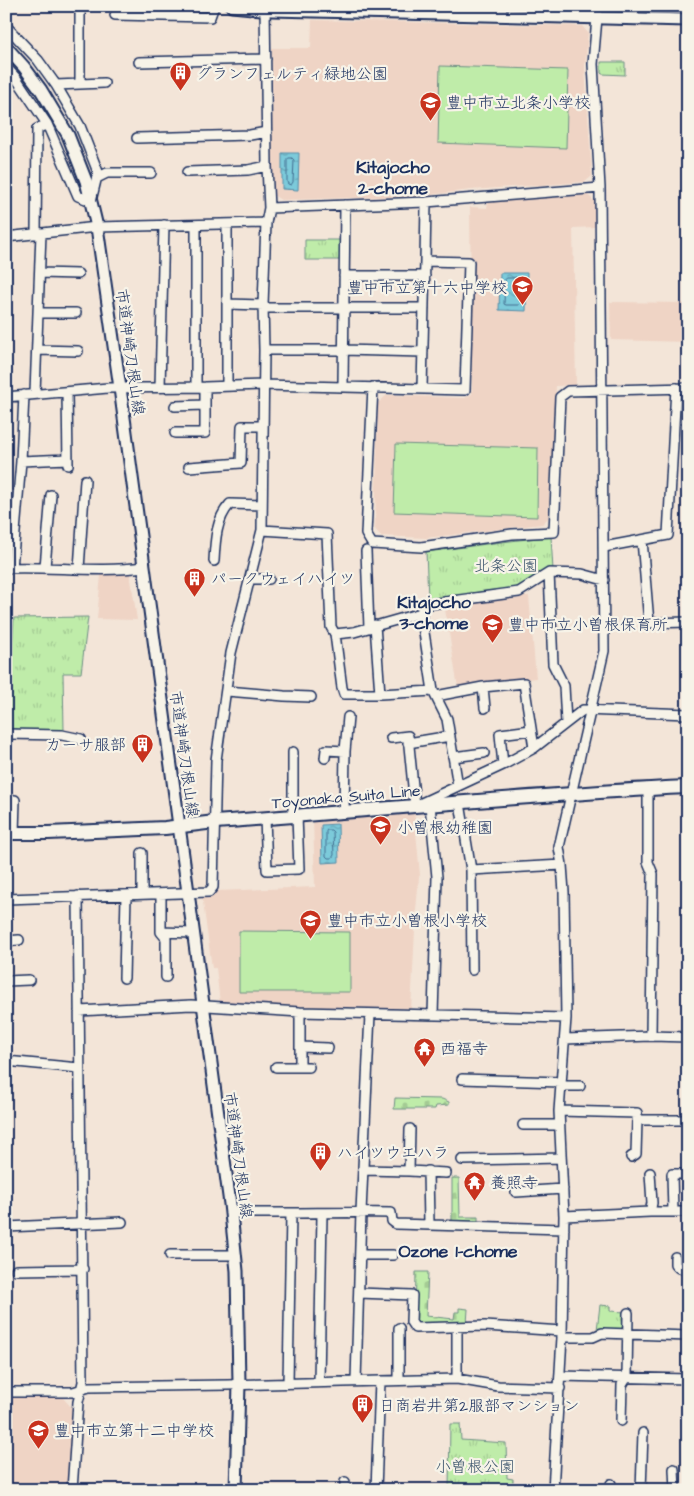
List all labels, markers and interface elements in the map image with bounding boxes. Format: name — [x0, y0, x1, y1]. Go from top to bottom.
building icon: グランフェルティ緑地公園 — [168, 61, 192, 92]
place label: グランフェルティ緑地公園 — [196, 63, 388, 85]
school or university icon: 豊中市立北条小学校 — [418, 90, 442, 121]
place label: 豊中市立北条小学校 — [446, 92, 590, 114]
district label: Kitajocho 2-chome — [356, 155, 431, 201]
school or university icon: 豊中市立第十六中学校 — [511, 275, 535, 306]
place label: 豊中市立第十六中学校 — [347, 277, 507, 299]
street label: 市道神崎刀根山線 — [110, 287, 150, 417]
park label: 北条公園 — [474, 555, 538, 577]
building icon: パークウェイハイツ — [183, 566, 207, 597]
place label: パークウェイハイツ — [211, 568, 355, 590]
district label: Kitajocho 3-chome — [397, 590, 472, 636]
school or university icon: 豊中市立小曽根保育所 — [480, 612, 504, 643]
place label: 豊中市立小曽根保育所 — [508, 614, 668, 636]
street label: 市道神崎刀根山線 — [164, 689, 204, 819]
building icon: カーサ服部 — [130, 732, 154, 763]
place label: カーサ服部 — [45, 734, 126, 756]
street label: Toyonaka Suita Line — [271, 780, 422, 815]
school or university icon: 小曽根幼稚園 — [369, 815, 393, 846]
place label: 小曽根幼稚園 — [397, 817, 493, 839]
school or university icon: 豊中市立小曽根小学校 — [299, 908, 323, 939]
place label: 豊中市立小曽根小学校 — [327, 910, 487, 932]
temple icon: 西福寺 — [412, 1036, 436, 1067]
place label: 西福寺 — [440, 1038, 488, 1060]
street label: 市道神崎刀根山線 — [218, 1090, 258, 1220]
building icon: ハイツウエハラ — [309, 1140, 333, 1171]
place label: ハイツウエハラ — [337, 1142, 449, 1164]
temple icon: 養照寺 — [462, 1170, 486, 1201]
place label: 養照寺 — [490, 1172, 538, 1194]
district label: Ozone 1-chome — [398, 1239, 518, 1264]
building icon: 日商岩井第2服部マンション — [351, 1393, 375, 1424]
place label: 日商岩井第2服部マンション — [379, 1395, 580, 1417]
school or university icon: 豊中市立第十二中学校 — [26, 1418, 50, 1449]
place label: 豊中市立第十二中学校 — [54, 1420, 214, 1442]
park label: 小曽根公園 — [435, 1456, 515, 1478]

